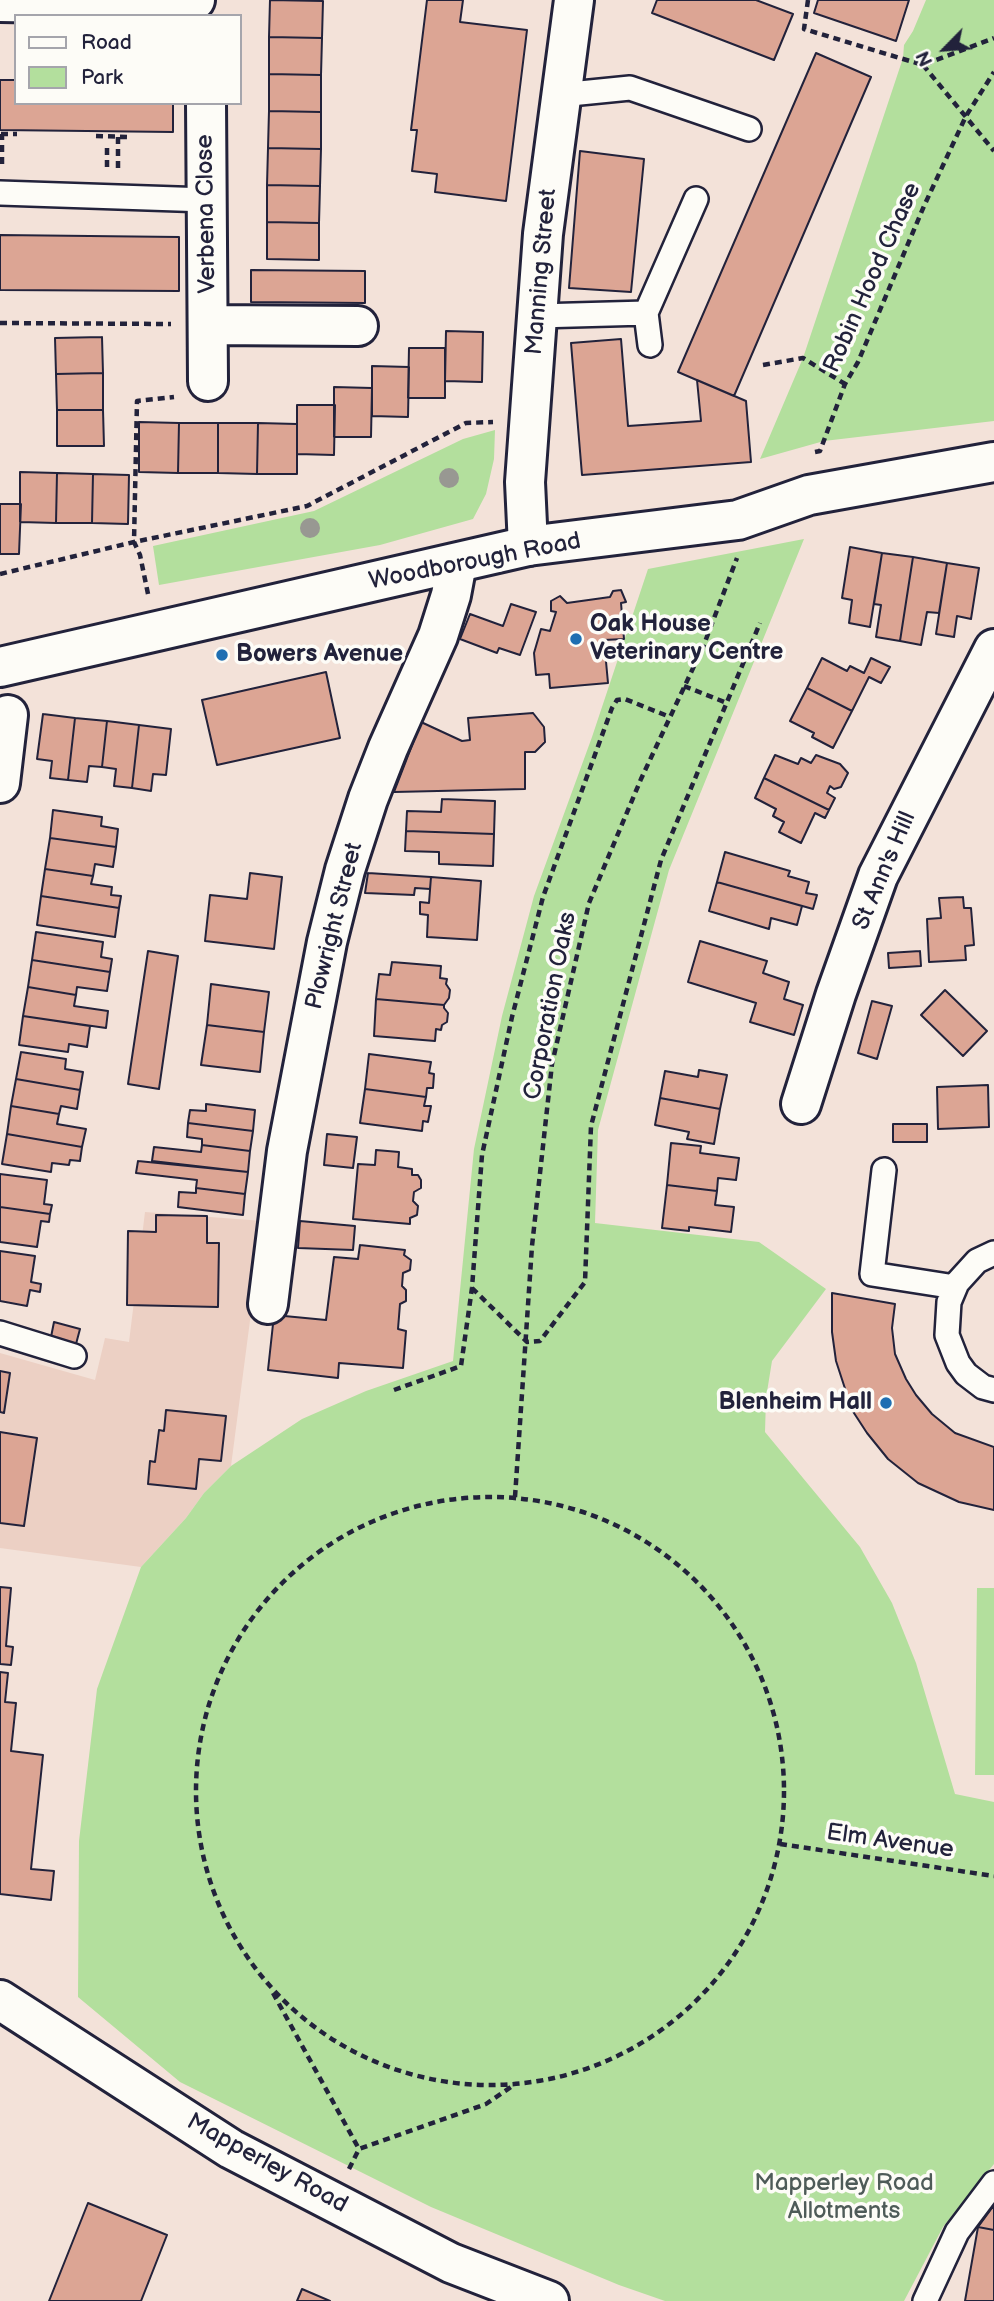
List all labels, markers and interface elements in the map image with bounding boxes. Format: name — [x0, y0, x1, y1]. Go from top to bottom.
legend — [14, 14, 242, 105]
north arrow — [910, 14, 980, 84]
text: Road — [81, 30, 132, 55]
text: N — [912, 47, 939, 69]
text: Park — [81, 65, 123, 90]
street label: Verbena Close — [191, 134, 223, 294]
street label: Robin Hood Chase — [818, 179, 928, 377]
street label: Manning Street — [520, 188, 564, 356]
street label: Woodborough Road — [367, 527, 583, 597]
place label: Oak House Veterinary Centre — [590, 611, 783, 667]
marker: Oak House Veterinary Centre — [568, 631, 584, 647]
place label: Bowers Avenue — [236, 641, 403, 669]
marker: Bowers Avenue — [214, 647, 230, 663]
street label: St Ann's Hill — [847, 808, 923, 934]
street label: Plowright Street — [300, 840, 370, 1012]
street label: Corporation Oaks — [519, 910, 583, 1102]
place label: Blenheim Hall — [719, 1389, 872, 1417]
marker: Blenheim Hall — [878, 1395, 894, 1411]
street label: Elm Avenue — [825, 1819, 955, 1865]
street label: Mapperley Road — [181, 2108, 353, 2220]
park label: Mapperley Road Allotments — [754, 2170, 934, 2226]

